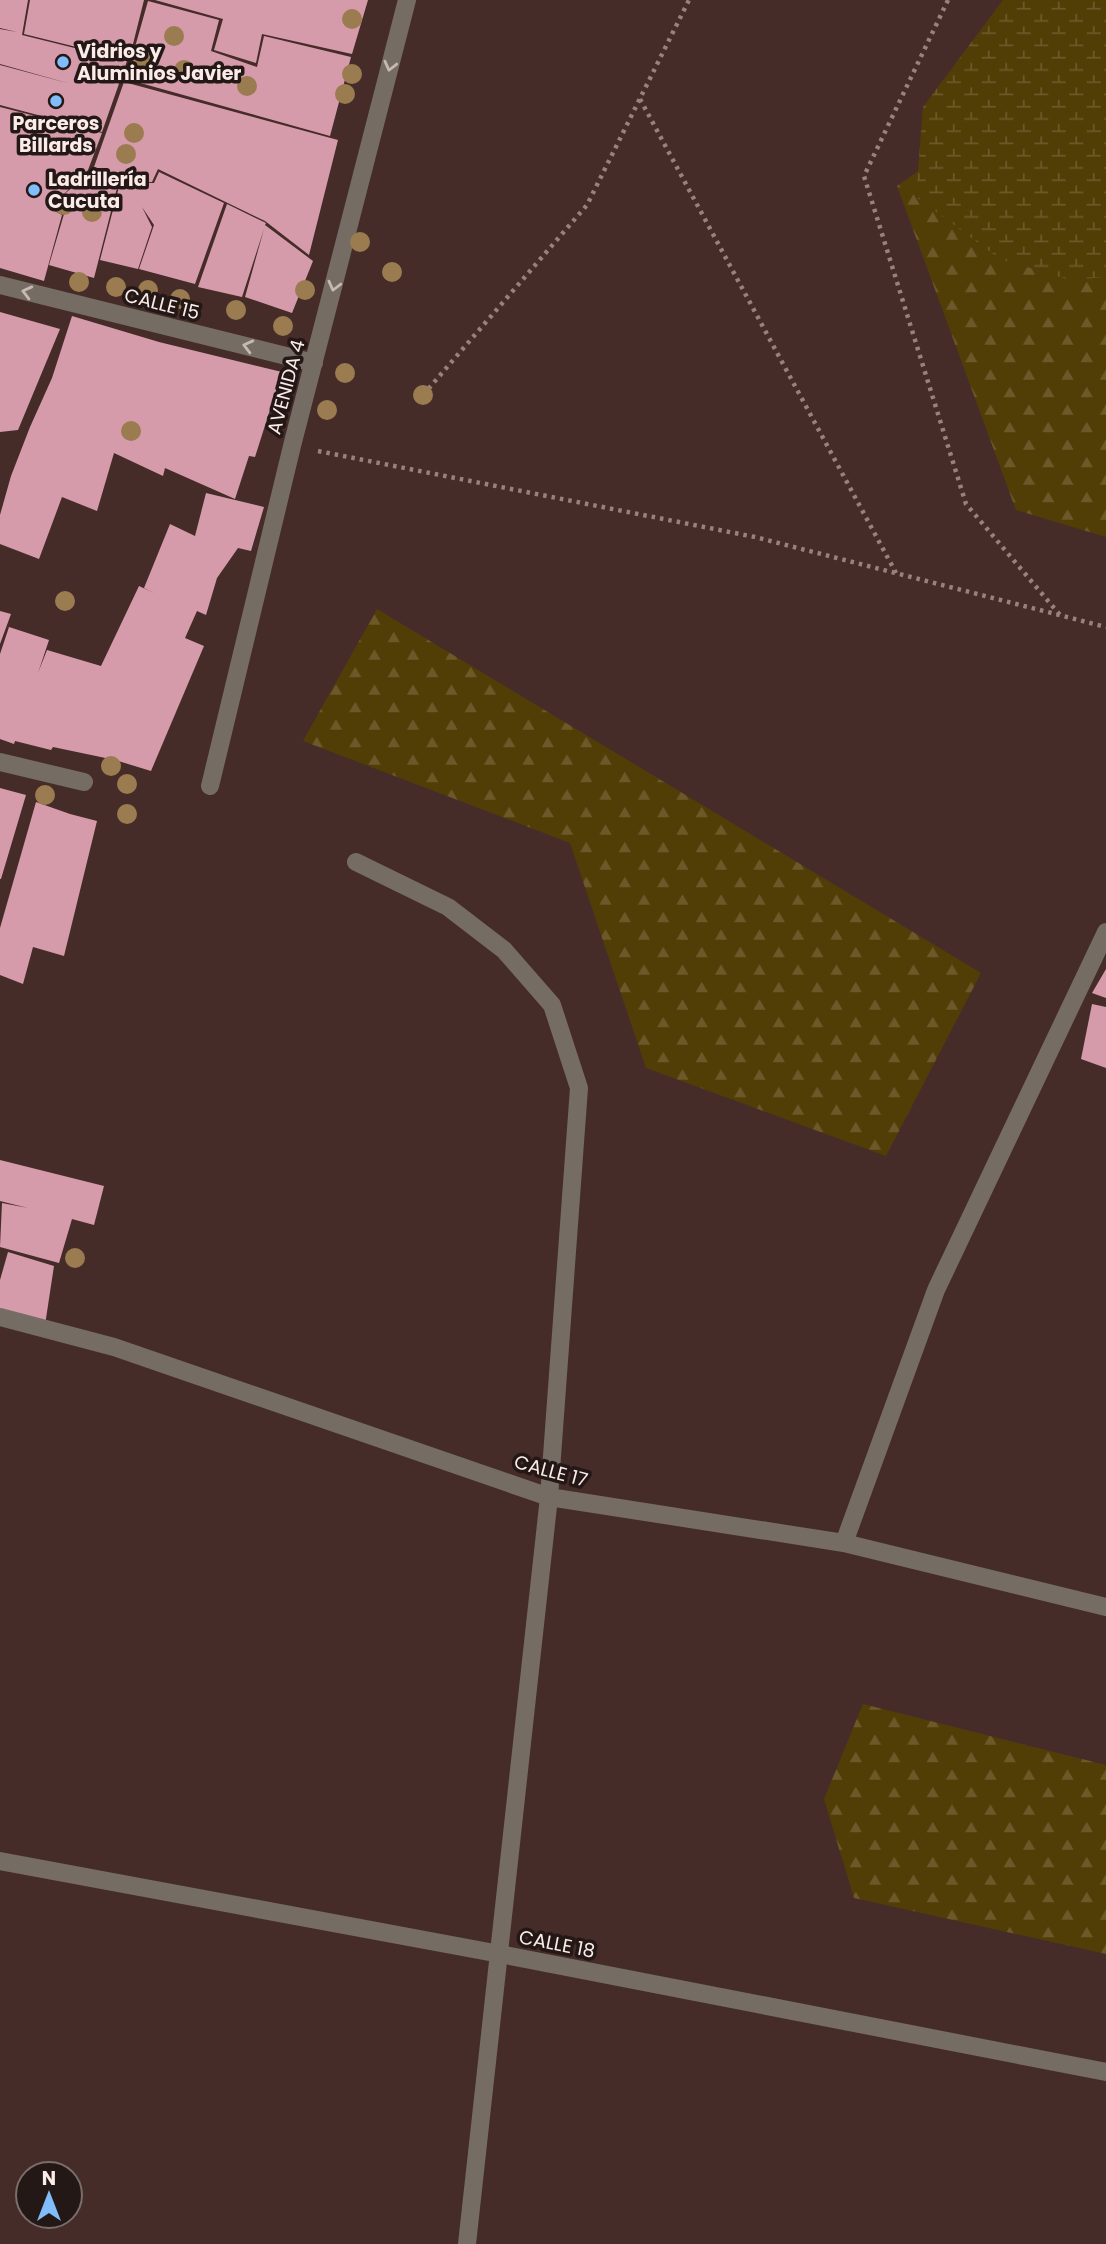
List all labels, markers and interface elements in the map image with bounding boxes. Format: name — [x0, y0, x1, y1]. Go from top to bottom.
place label: Vidrios y Aluminios Javier — [77, 38, 242, 87]
marker: Vidrios y Aluminios Javier — [55, 54, 71, 70]
one-way arrow — [384, 60, 398, 72]
marker: Parceros Billards — [48, 93, 64, 109]
place label: Parceros Billards — [13, 110, 99, 159]
place label: Ladrillería Cucuta — [48, 166, 147, 215]
marker: Ladrillería Cucuta — [26, 182, 42, 198]
one-way arrow — [327, 280, 342, 292]
street label: CALLE 15 — [122, 282, 202, 326]
one-way arrow — [21, 286, 33, 300]
street label: AVENIDA 4 — [260, 337, 312, 437]
one-way arrow — [242, 340, 254, 354]
street label: CALLE 17 — [511, 1448, 591, 1494]
street label: CALLE 18 — [517, 1923, 597, 1965]
north arrow — [14, 2160, 84, 2230]
text: N — [42, 2165, 56, 2192]

